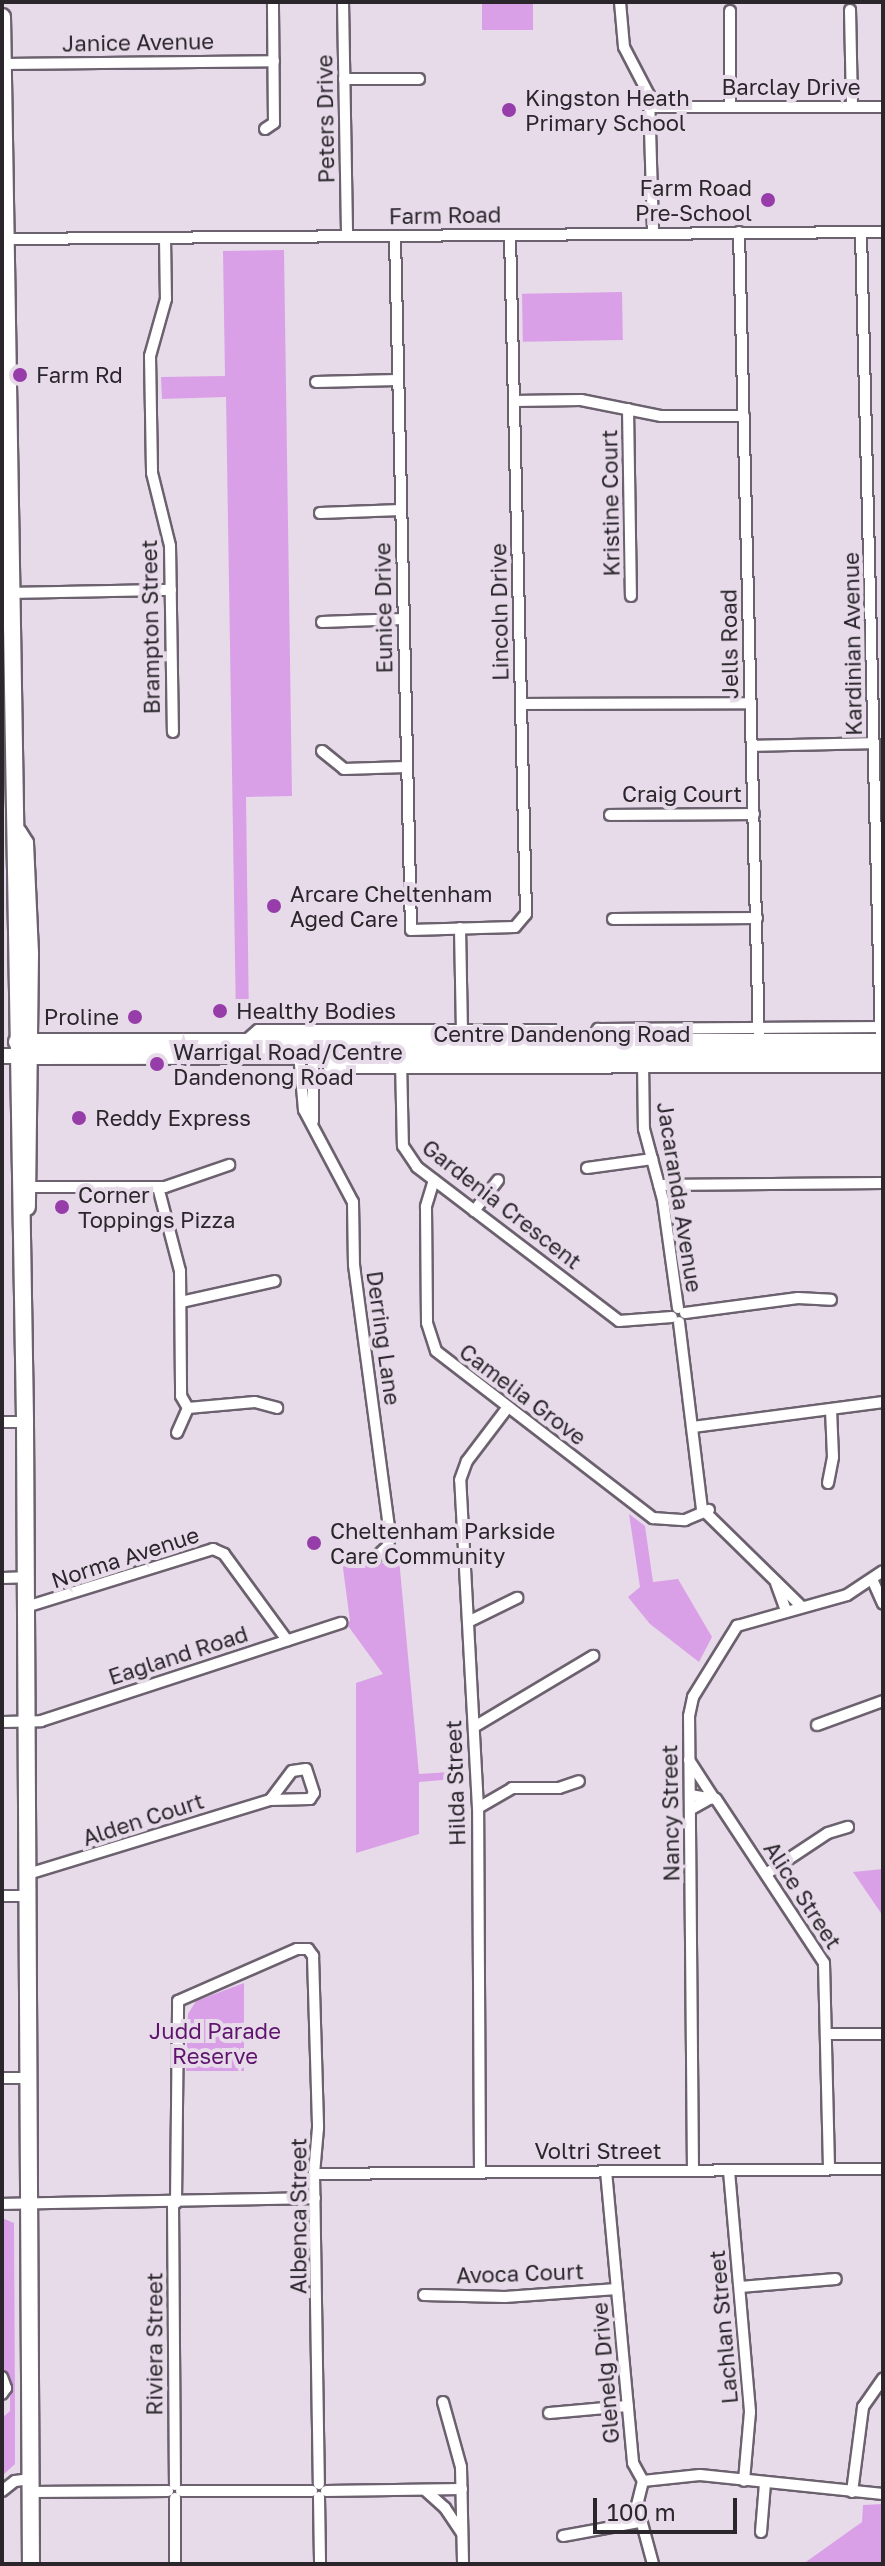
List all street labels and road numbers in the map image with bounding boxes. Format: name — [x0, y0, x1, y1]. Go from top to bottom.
street label: Janice Avenue — [62, 27, 214, 57]
street label: Peters Drive — [311, 54, 339, 184]
street label: Barclay Drive — [722, 74, 860, 100]
street label: Farm Road — [389, 201, 501, 229]
street label: Kristine Court — [596, 429, 624, 577]
street label: Brampton Street — [135, 539, 165, 715]
street label: Eunice Drive — [369, 542, 397, 674]
street label: Lincoln Drive — [485, 543, 513, 681]
street label: Kardinian Avenue — [837, 552, 867, 736]
street label: Jells Road — [715, 589, 743, 699]
street label: Craig Court — [622, 781, 742, 807]
street label: Centre Dandenong Road — [433, 1021, 691, 1047]
street label: Jacaranda Avenue — [652, 1100, 708, 1294]
street label: Gardenia Crescent — [417, 1134, 587, 1274]
street label: Derring Lane — [362, 1269, 406, 1407]
street label: Camelia Grove — [454, 1338, 592, 1450]
street label: Norma Avenue — [48, 1521, 202, 1593]
street label: Eagland Road — [105, 1620, 251, 1690]
street label: Hilda Street — [440, 1720, 470, 1846]
street label: Nancy Street — [656, 1744, 684, 1882]
street label: Alden Court — [79, 1787, 207, 1851]
street label: Alice Street — [759, 1836, 847, 1954]
street label: Albenca Street — [285, 2138, 311, 2294]
street label: Voltri Street — [534, 2138, 662, 2164]
street label: Lachlan Street — [703, 2249, 743, 2405]
street label: Avoca Court — [456, 2258, 584, 2288]
street label: Riviera Street — [141, 2272, 167, 2416]
street label: Glenelg Drive — [586, 2301, 624, 2445]

